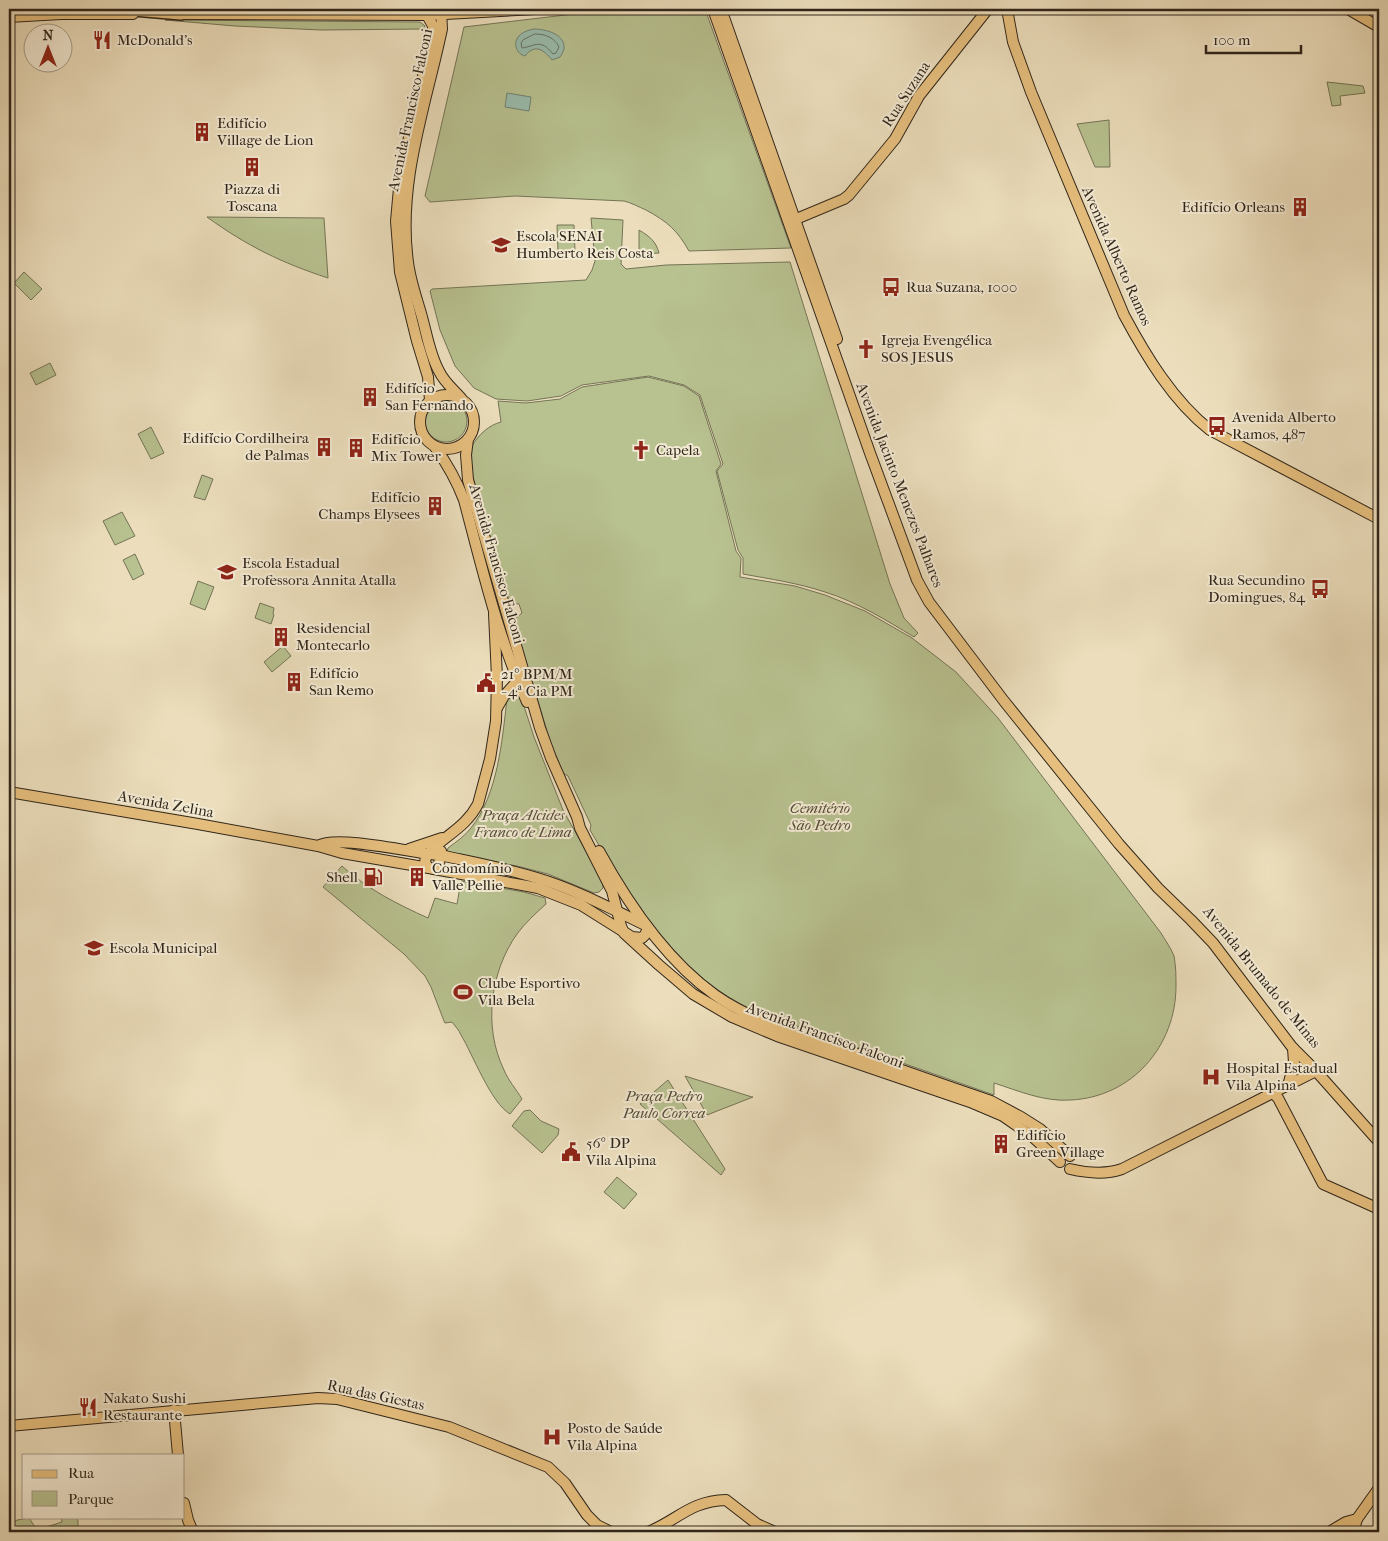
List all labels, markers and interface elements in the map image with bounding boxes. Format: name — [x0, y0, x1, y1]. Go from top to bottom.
north arrow — [22, 22, 72, 72]
scale bar — [1206, 22, 1300, 54]
text: N — [43, 27, 54, 44]
street label: Avenida Francisco Falconi — [384, 27, 436, 194]
restaurant icon: McDonald's — [91, 29, 113, 51]
place label: McDonald's — [117, 31, 193, 49]
text: 100 m — [1213, 31, 1251, 49]
street label: Rua Suzana — [878, 57, 934, 130]
place label: Edifício Village de Lion — [216, 114, 314, 149]
building icon: Edifício Village de Lion — [191, 121, 213, 143]
building icon: Piazza di Toscana — [241, 156, 263, 178]
place label: Piazza di Toscana — [224, 180, 281, 215]
street label: Avenida Alberto Ramos — [1078, 183, 1156, 329]
building icon: Edifício Orleans — [1289, 196, 1311, 218]
place label: Edifício Orleans — [1181, 198, 1285, 216]
place label: Escola SENAI Humberto Reis Costa — [516, 227, 654, 262]
school or university icon: Escola SENAI Humberto Reis Costa — [490, 234, 512, 256]
bus stop icon: Rua Suzana, 1000 — [880, 276, 902, 298]
place label: Rua Suzana, 1000 — [906, 278, 1017, 296]
place label: Igreja Evengélica SOS JESUS — [881, 331, 993, 366]
church icon: Igreja Evengélica SOS JESUS — [855, 338, 877, 360]
place label: Edifício San Fernando — [385, 379, 474, 414]
street label: Avenida Jacinto Menezes Palhares — [852, 379, 948, 590]
building icon: Edifício San Fernando — [359, 386, 381, 408]
place label: Avenida Alberto Ramos, 487 — [1231, 408, 1336, 443]
bus stop icon: Avenida Alberto Ramos, 487 — [1206, 415, 1228, 437]
place label: Edifício Cordilheira de Palmas — [182, 429, 310, 464]
place label: Edifício Mix Tower — [371, 430, 442, 465]
building icon: Edifício Cordilheira de Palmas — [313, 436, 335, 458]
building icon: Edifício Mix Tower — [345, 437, 367, 459]
church icon: Capela — [630, 439, 652, 461]
place label: Capela — [656, 441, 701, 459]
street label: Avenida Francisco Falconi — [465, 481, 529, 647]
place label: Edifício Champs Elysees — [318, 488, 420, 523]
building icon: Edifício Champs Elysees — [424, 495, 446, 517]
place label: Escola Estadual Professora Annita Atalla — [242, 554, 397, 589]
school or university icon: Escola Estadual Professora Annita Atalla — [216, 561, 238, 583]
place label: Rua Secundino Domingues, 84 — [1208, 571, 1306, 606]
bus stop icon: Rua Secundino Domingues, 84 — [1309, 578, 1331, 600]
place label: Residencial Montecarlo — [296, 619, 370, 654]
building icon: Residencial Montecarlo — [270, 626, 292, 648]
place label: Edifício San Remo — [309, 664, 374, 699]
place label: 21º BPM/M - 4ª Cia PM — [501, 665, 573, 700]
building icon: Edifício San Remo — [283, 671, 305, 693]
public building icon: 21º BPM/M - 4ª Cia PM — [475, 672, 497, 694]
street label: Avenida Zelina — [116, 787, 216, 821]
park label: Cemitério São Pedro — [788, 799, 851, 834]
park label: Praça Alcides Franco de Lima — [473, 806, 572, 841]
place label: Condomínio Valle Pellie — [431, 859, 512, 894]
fuel station icon: Shell — [362, 866, 384, 888]
building icon: Condomínio Valle Pellie — [406, 866, 428, 888]
place label: Shell — [326, 868, 358, 886]
street label: Avenida Brumado de Minas — [1199, 902, 1325, 1052]
school or university icon: Escola Municipal — [83, 937, 105, 959]
place label: Escola Municipal — [109, 939, 217, 957]
place label: Clube Esportivo Vila Bela — [477, 974, 581, 1009]
sports icon: Clube Esportivo Vila Bela — [452, 981, 474, 1003]
street label: Avenida Francisco Falconi — [743, 998, 906, 1072]
place label: Hospital Estadual Vila Alpina — [1225, 1059, 1338, 1094]
hospital icon: Hospital Estadual Vila Alpina — [1200, 1066, 1222, 1088]
park label: Praça Pedro Paulo Correa — [622, 1087, 705, 1122]
place label: Edifício Green Village — [1016, 1126, 1105, 1161]
building icon: Edifício Green Village — [990, 1133, 1012, 1155]
place label: 56º DP Vila Alpina — [585, 1134, 658, 1169]
public building icon: 56º DP Vila Alpina — [560, 1141, 582, 1163]
street label: Rua das Giestas — [326, 1376, 427, 1414]
place label: Nakato Sushi Restaurante — [103, 1389, 187, 1424]
restaurant icon: Nakato Sushi Restaurante — [77, 1396, 99, 1418]
place label: Posto de Saúde Vila Alpina — [566, 1419, 663, 1454]
hospital icon: Posto de Saúde Vila Alpina — [541, 1426, 563, 1448]
legend — [22, 1454, 185, 1518]
text: Rua — [68, 1464, 95, 1482]
text: Parque — [68, 1490, 114, 1508]

